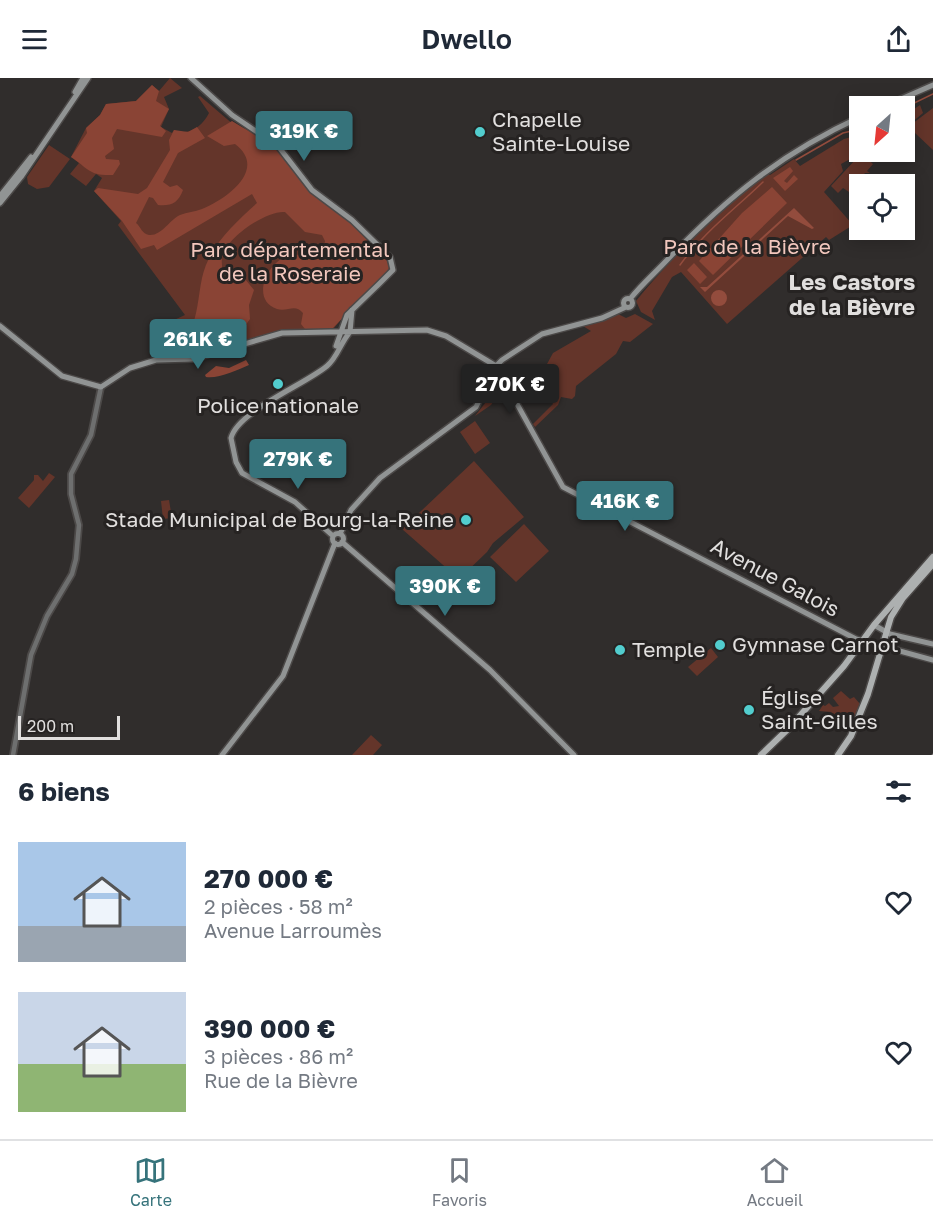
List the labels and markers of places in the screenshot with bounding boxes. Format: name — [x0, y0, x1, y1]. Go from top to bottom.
place label: Chapelle Sainte-Louise — [492, 106, 630, 156]
pin: 319K € — [255, 111, 353, 162]
marker: Chapelle Sainte-Louise — [473, 125, 487, 139]
pin: 261K € — [149, 319, 247, 370]
pin: 270K € — [461, 364, 559, 415]
marker: Police nationale — [271, 377, 285, 391]
place label: Police nationale — [197, 392, 359, 418]
pin: 279K € — [249, 439, 347, 490]
pin: 416K € — [576, 481, 674, 532]
place label: Stade Municipal de Bourg-la-Reine — [105, 506, 454, 532]
marker: Stade Municipal de Bourg-la-Reine — [459, 513, 473, 527]
pin: 390K € — [396, 566, 494, 617]
place label: Gymnase Carnot — [732, 631, 899, 657]
place label: Temple — [632, 636, 706, 662]
marker: Gymnase Carnot — [713, 638, 727, 652]
marker: Temple — [613, 643, 627, 657]
place label: Église Saint-Gilles — [761, 684, 878, 734]
marker: Église Saint-Gilles — [742, 703, 756, 717]

